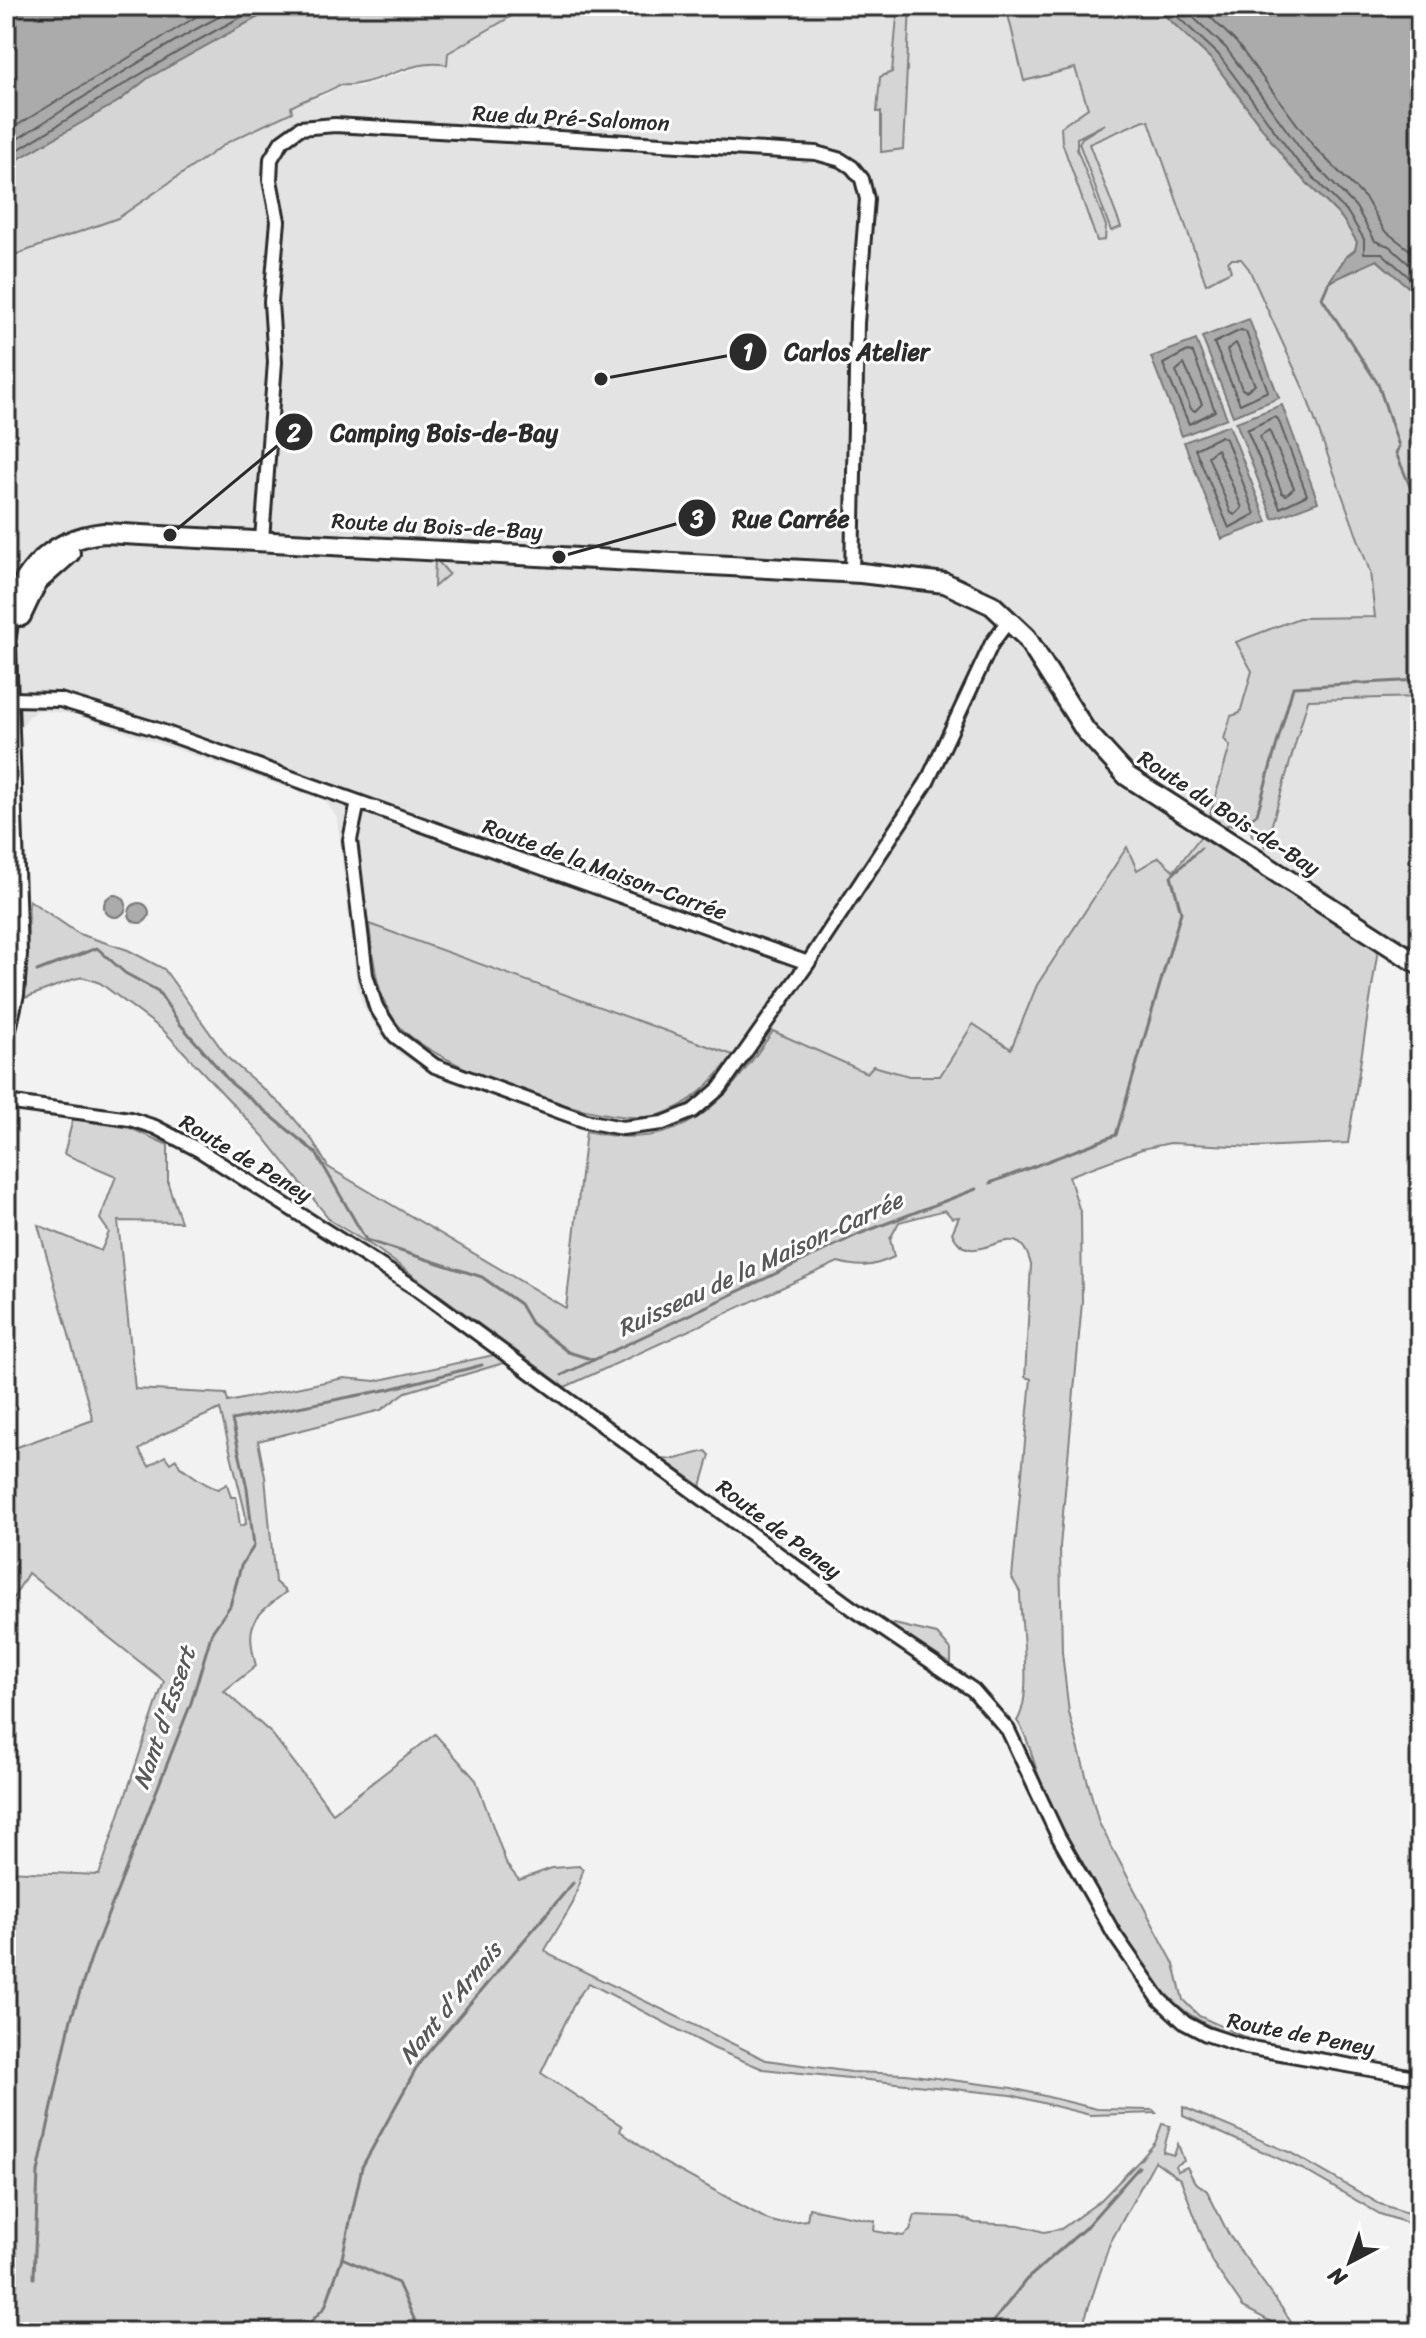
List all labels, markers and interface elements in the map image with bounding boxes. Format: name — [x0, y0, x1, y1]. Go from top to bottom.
street label: Rue du Pré-Salomon — [472, 93, 671, 143]
callout: Carlos Atelier — [728, 328, 946, 376]
text: 1 — [743, 331, 753, 373]
text: Carlos Atelier — [783, 331, 932, 373]
callout: Camping Bois-de-Bay — [274, 408, 573, 456]
text: 2 — [286, 412, 301, 454]
text: Camping Bois-de-Bay — [329, 412, 558, 454]
callout: Rue Carrée — [677, 494, 866, 542]
text: 3 — [689, 498, 704, 540]
text: Rue Carrée — [731, 498, 850, 540]
street label: Route du Bois-de-Bay — [331, 501, 544, 551]
street label: Route du Bois-de-Bay — [1130, 739, 1329, 887]
street label: Route de la Maison-Carrée — [477, 807, 733, 931]
street label: Route de Peney — [172, 1103, 321, 1214]
water label: Ruisseau de la Maison-Carrée — [610, 1178, 912, 1349]
street label: Route de Peney — [708, 1468, 851, 1590]
water label: Nant d'Essert — [120, 1639, 209, 1795]
water label: Nant d'Arnais — [387, 1930, 515, 2073]
street label: Route de Peney — [1224, 2001, 1379, 2068]
north arrow — [1310, 2222, 1390, 2302]
text: N — [1318, 2257, 1357, 2297]

